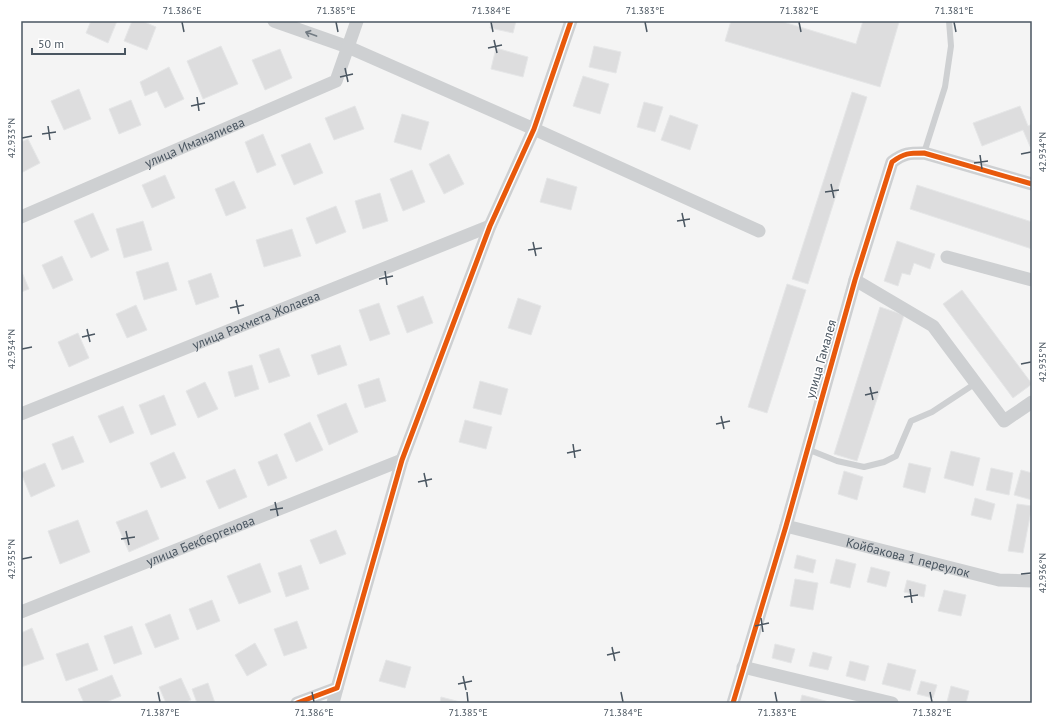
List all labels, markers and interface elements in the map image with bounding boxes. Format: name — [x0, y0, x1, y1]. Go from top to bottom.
text: 71.386°E — [163, 4, 202, 17]
text: 71.385°E — [317, 4, 356, 17]
text: 71.384°E — [472, 4, 511, 17]
text: 71.383°E — [626, 4, 665, 17]
text: 71.382°E — [780, 4, 819, 17]
text: 71.381°E — [935, 4, 974, 17]
scale bar — [32, 30, 125, 56]
one-way arrow — [306, 30, 318, 38]
text: 50 m — [38, 36, 64, 51]
street label: улица Иманалиева — [142, 113, 247, 171]
text: 42.933°N — [5, 118, 18, 158]
text: 42.934°N — [1036, 132, 1049, 172]
street label: улица Рахмета Жолаева — [189, 287, 322, 353]
street label: улица Гамалея — [802, 317, 840, 401]
text: 42.934°N — [5, 329, 18, 369]
text: 42.935°N — [1036, 342, 1049, 382]
street label: улица Бекбергенова — [144, 511, 257, 570]
street label: Койбакова 1 переулок — [844, 533, 973, 581]
text: 42.935°N — [5, 539, 18, 579]
text: 42.936°N — [1036, 553, 1049, 593]
text: 71.387°E — [141, 706, 180, 719]
text: 71.386°E — [295, 706, 334, 719]
text: 71.385°E — [449, 706, 488, 719]
text: 71.384°E — [604, 706, 643, 719]
text: 71.383°E — [758, 706, 797, 719]
text: 71.382°E — [913, 706, 952, 719]

